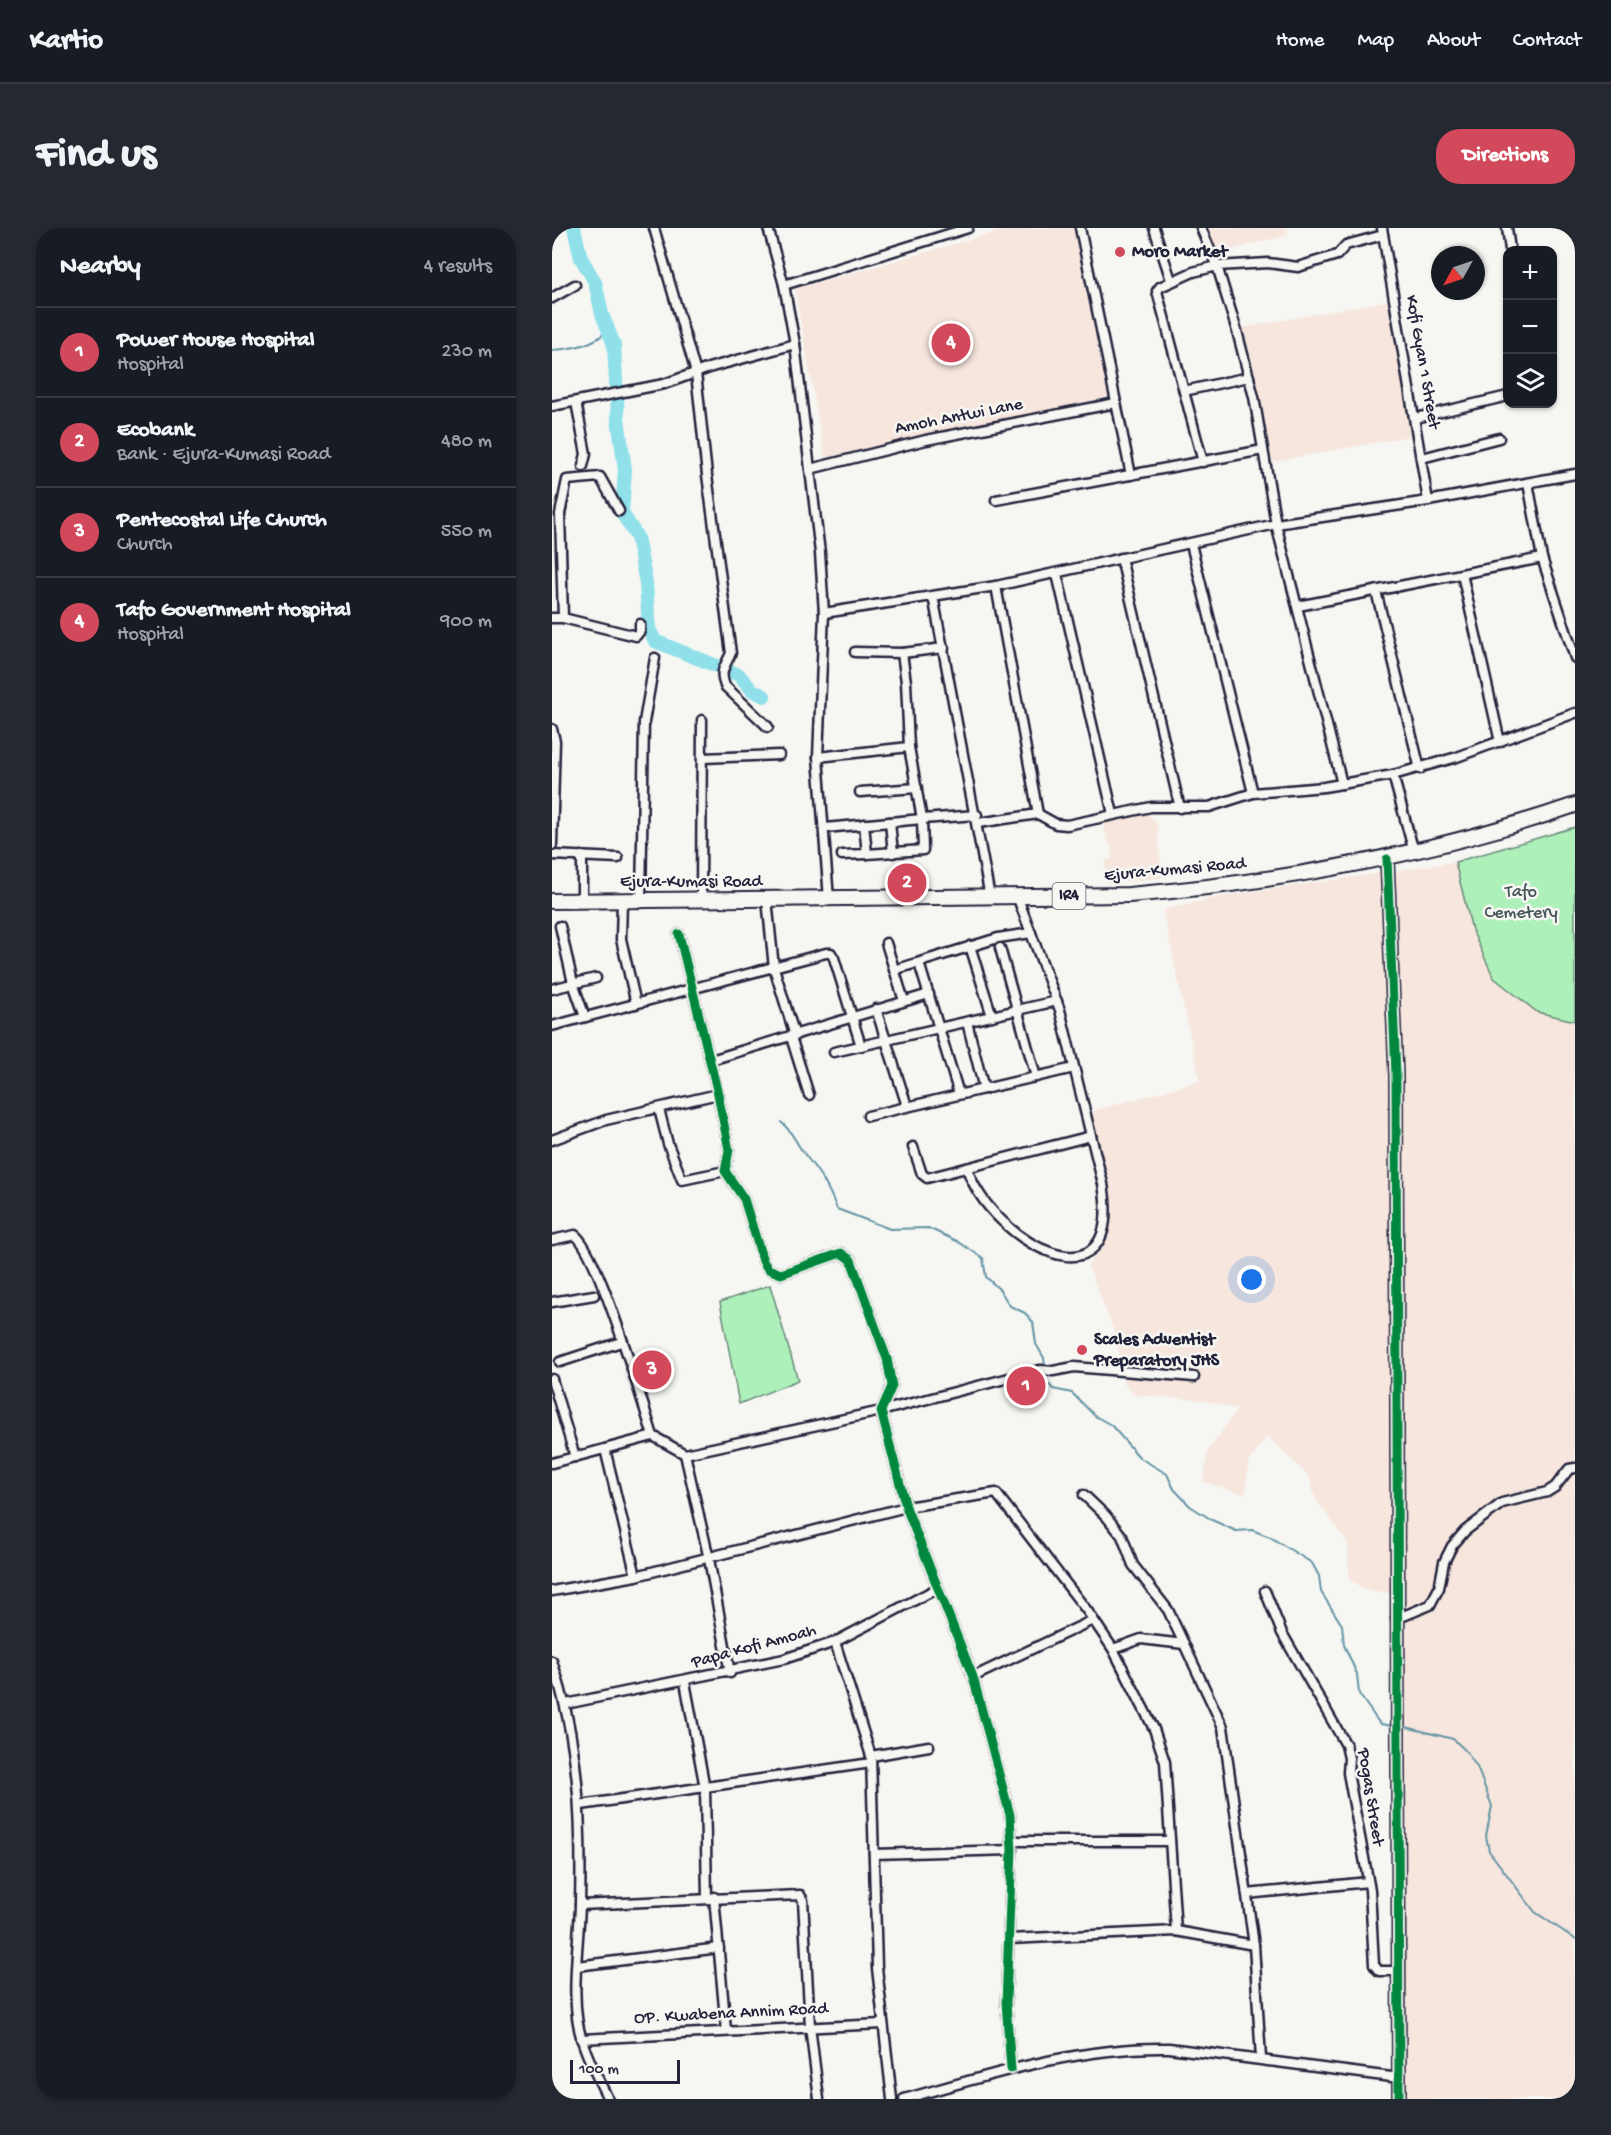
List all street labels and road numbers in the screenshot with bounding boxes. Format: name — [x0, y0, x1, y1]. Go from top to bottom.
street label: Kofi Gyan 1 Street — [1400, 293, 1444, 432]
street label: Amoh Antwi Lane — [893, 394, 1025, 440]
street label: Ejura-Kumasi Road — [1103, 853, 1248, 887]
street label: Ejura-Kumasi Road — [620, 872, 764, 893]
road number: IR4 — [1052, 883, 1086, 909]
street label: Papa Kofi Amoah — [688, 1620, 819, 1674]
street label: Pogas Street — [1352, 1746, 1388, 1849]
street label: OP. Kwabena Annim Road — [634, 1998, 830, 2030]

